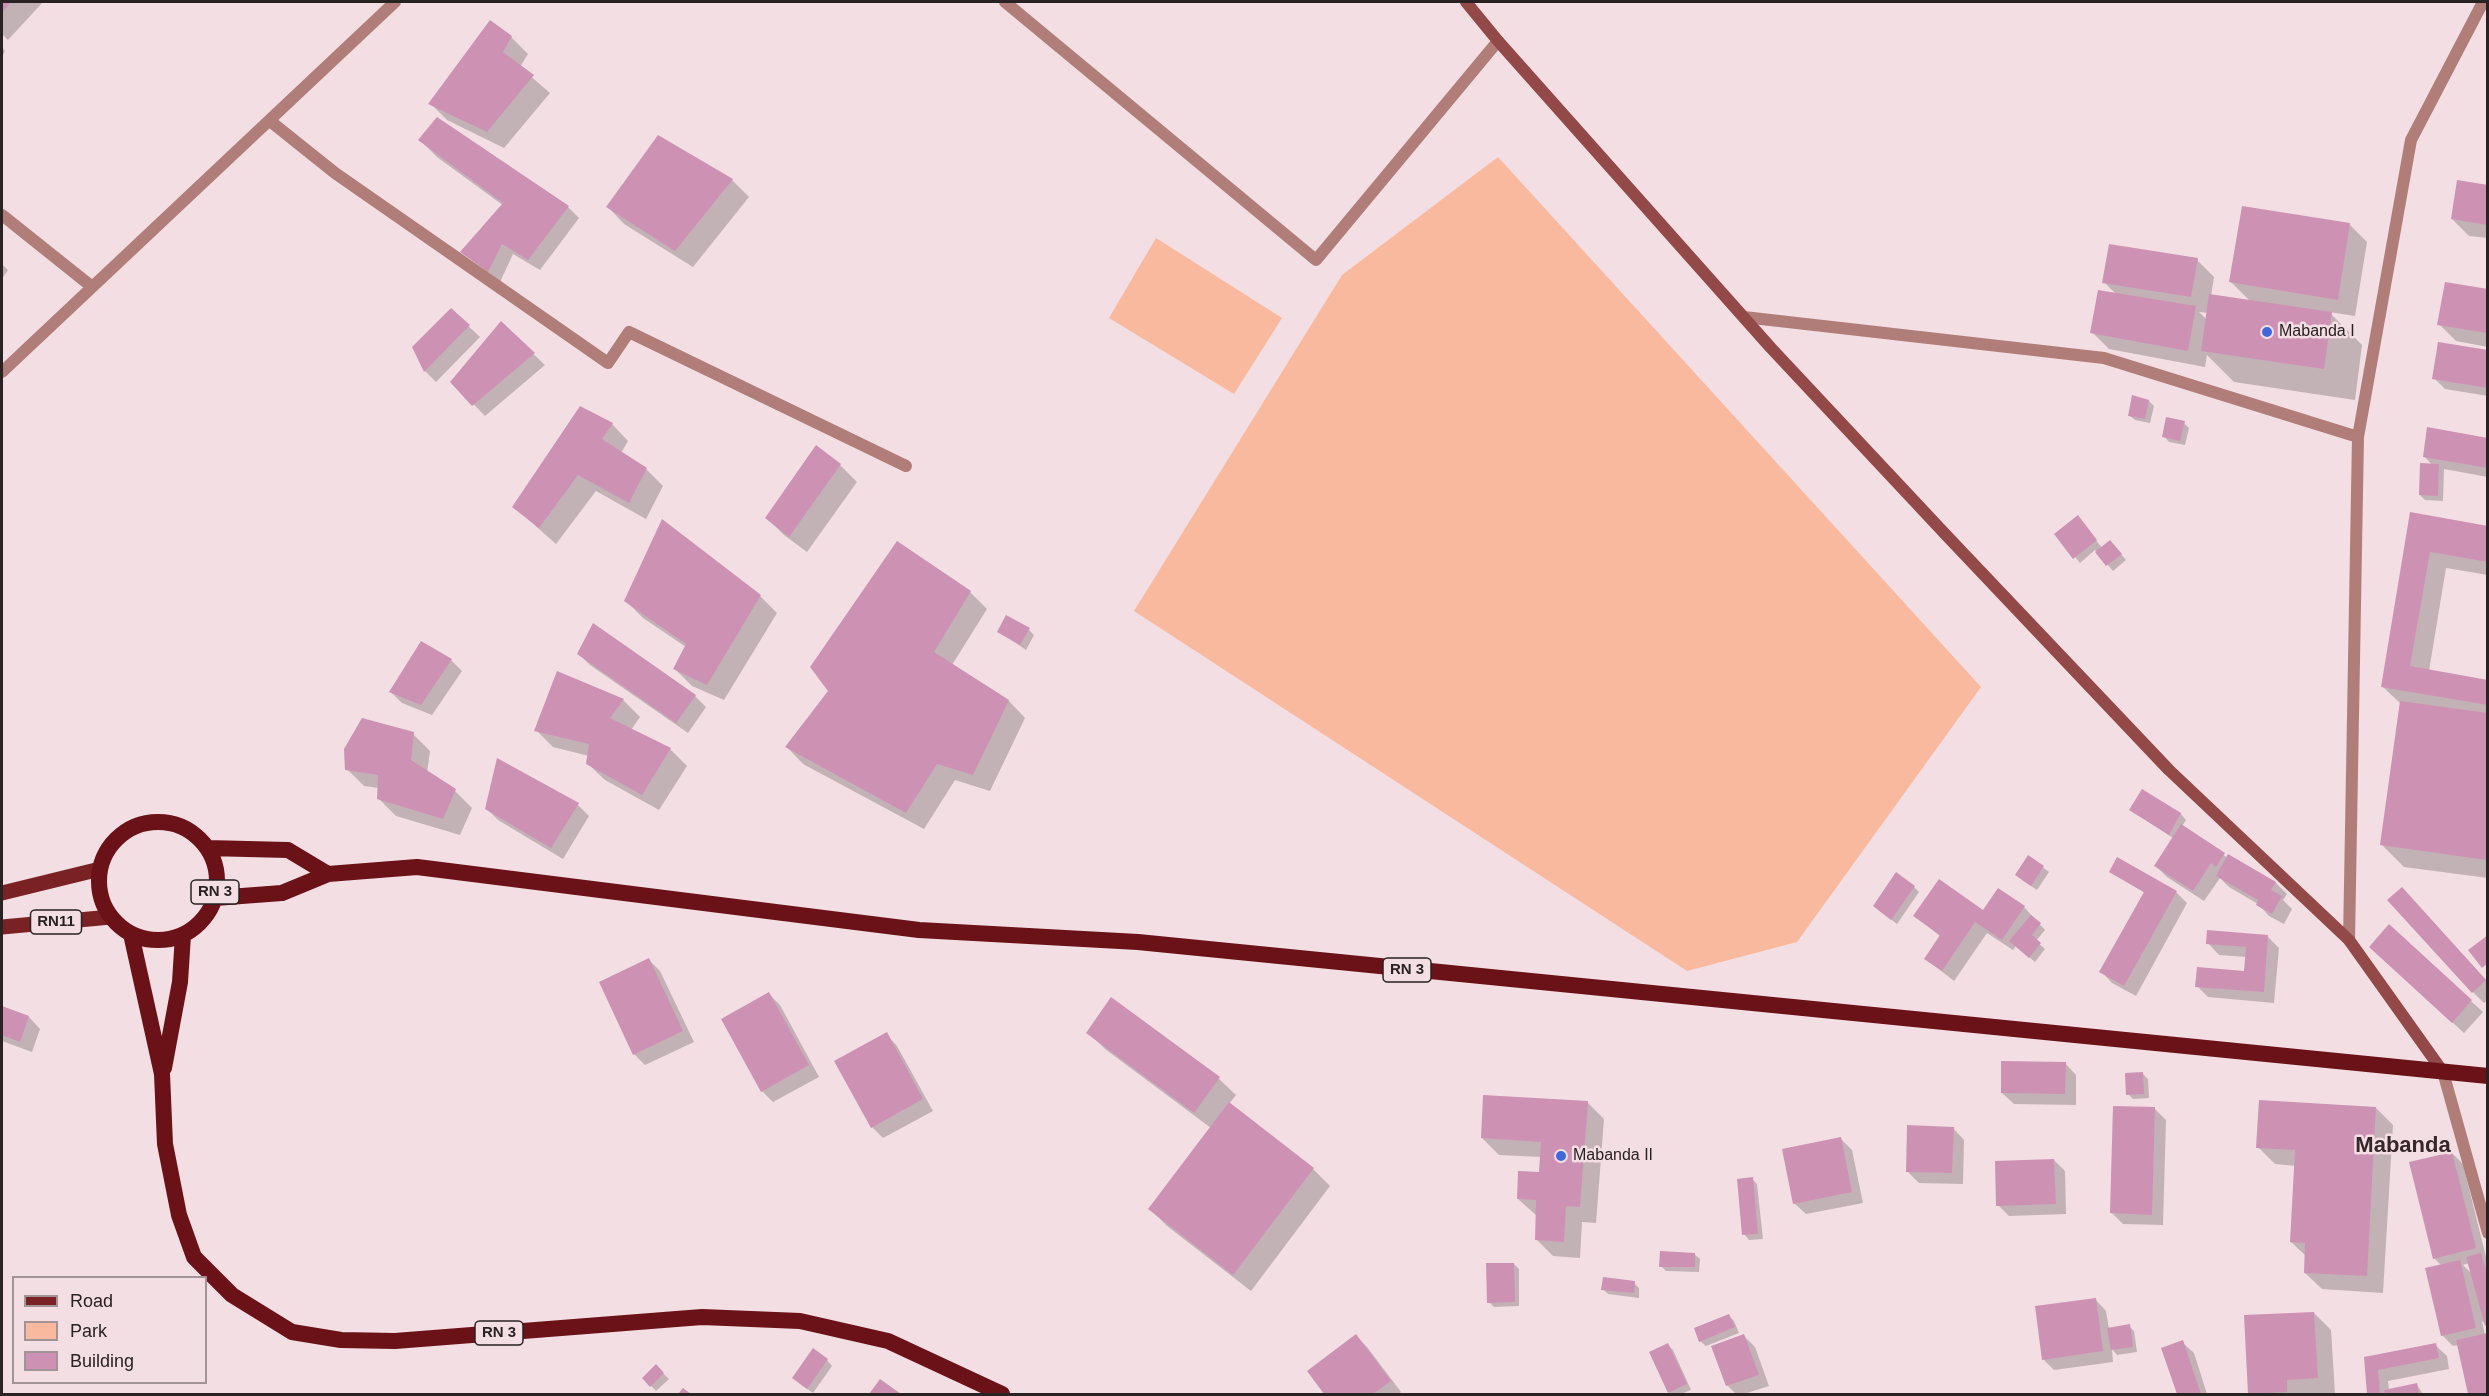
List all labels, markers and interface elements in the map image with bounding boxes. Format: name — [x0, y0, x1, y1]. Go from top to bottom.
place label: Mabanda I — [2279, 322, 2355, 342]
marker: Mabanda I — [2260, 325, 2274, 339]
road number: RN 3 — [191, 880, 239, 904]
road number: RN11 — [31, 910, 82, 934]
road number: RN 3 — [1383, 958, 1431, 982]
district label: Mabanda — [2355, 1133, 2451, 1159]
place label: Mabanda II — [1573, 1146, 1653, 1166]
marker: Mabanda II — [1554, 1149, 1568, 1163]
legend — [12, 1276, 207, 1384]
text: Road — [70, 1291, 113, 1311]
text: Park — [70, 1321, 107, 1341]
road number: RN 3 — [475, 1321, 523, 1345]
text: Building — [70, 1351, 134, 1371]

